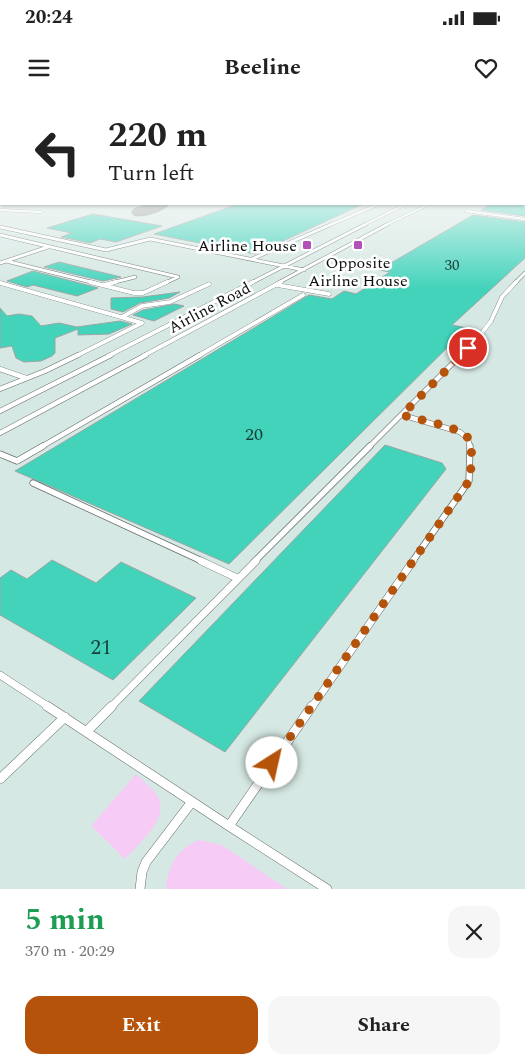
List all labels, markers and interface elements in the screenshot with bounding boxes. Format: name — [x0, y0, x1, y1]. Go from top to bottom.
text: 20:24 — [25, 3, 73, 32]
text: Beeline — [224, 51, 301, 84]
icon: menu — [25, 54, 53, 82]
icon: heart — [472, 54, 500, 82]
text: 220 m — [108, 109, 207, 162]
icon: left — [25, 120, 90, 185]
text: Turn left — [108, 157, 194, 190]
place label: Airline House — [198, 234, 297, 258]
marker: Airline House — [301, 239, 313, 251]
marker: Opposite Airline House — [352, 239, 364, 251]
place label: Opposite Airline House — [308, 251, 408, 293]
house number: 30 — [444, 254, 460, 277]
street label: Airline Road — [164, 276, 255, 340]
pin — [447, 327, 489, 369]
icon: arrive — [454, 334, 482, 362]
house number: 20 — [245, 421, 263, 448]
house number: 21 — [91, 632, 112, 664]
position arrow — [245, 736, 297, 788]
text: 5 min — [25, 897, 105, 943]
button: close — [448, 906, 500, 958]
text: 370 m · 20:29 — [25, 939, 115, 963]
button: Exit — [25, 996, 258, 1054]
button: Share — [268, 996, 500, 1054]

